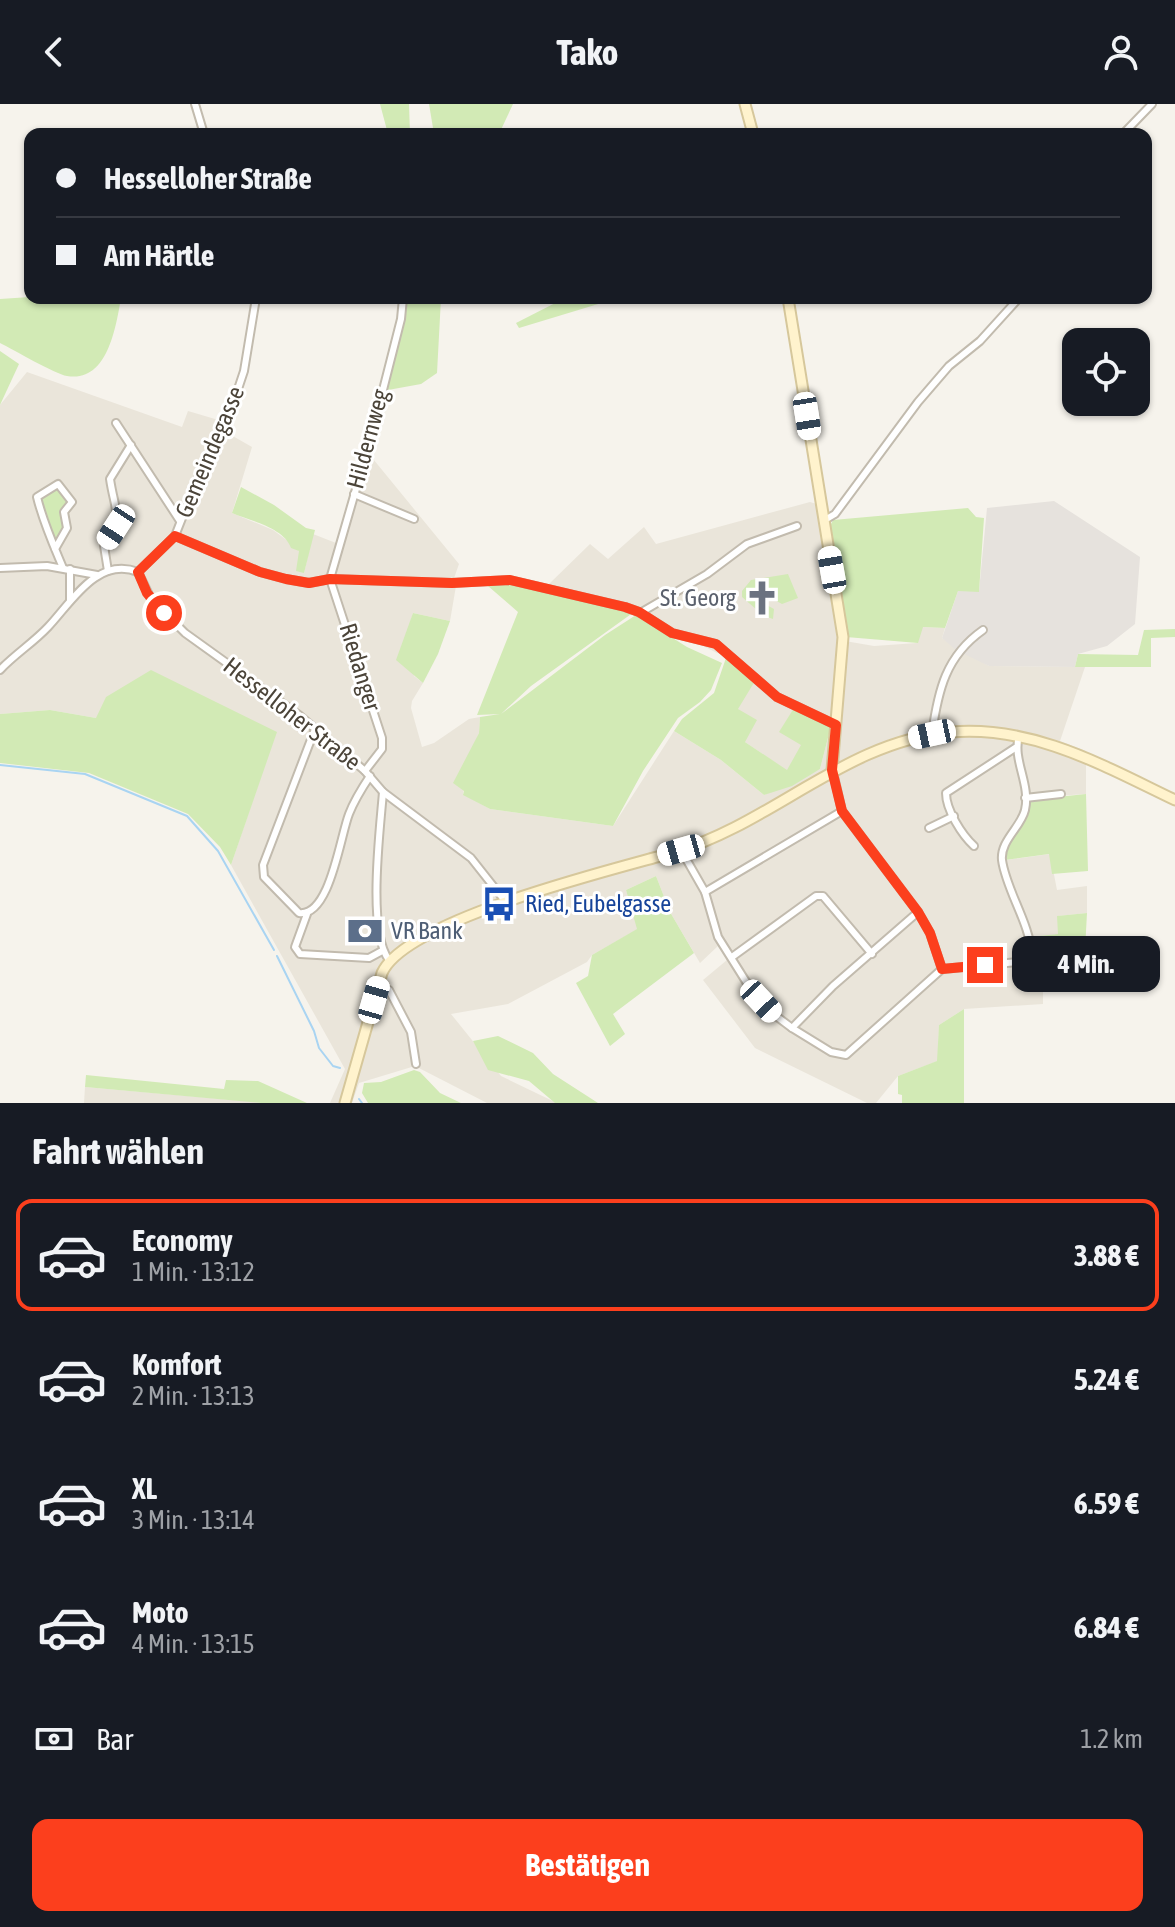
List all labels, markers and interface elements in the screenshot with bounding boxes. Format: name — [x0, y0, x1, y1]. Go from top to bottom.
icon: back — [32, 30, 76, 74]
icon: person — [1099, 30, 1143, 74]
text: Tako — [556, 31, 619, 73]
text: Hesselloher Straße — [104, 161, 312, 195]
text: Am Härtle — [104, 238, 214, 272]
map controls — [1062, 328, 1150, 416]
button: locate — [1062, 328, 1150, 416]
street label: Gemeindegasse — [170, 382, 249, 522]
street label: Hildernweg — [341, 386, 394, 492]
car — [791, 390, 823, 442]
car — [93, 500, 139, 554]
car — [816, 544, 848, 596]
church icon: St. Georg — [743, 579, 781, 617]
place label: St. Georg — [660, 584, 737, 611]
route start — [146, 595, 182, 631]
street label: Riedanger — [334, 620, 387, 715]
street label: Hesselloher Straße — [218, 652, 366, 775]
car — [906, 717, 958, 751]
car — [655, 832, 707, 868]
bus stop icon: Ried, Eubelgasse — [480, 885, 518, 923]
place label: Ried, Eubelgasse — [525, 890, 671, 917]
bank icon: VR Bank — [346, 912, 384, 950]
place label: VR Bank — [391, 917, 463, 944]
callout: 4 Min. — [1013, 937, 1161, 993]
route end — [967, 947, 1003, 983]
text: 4 Min. — [1058, 949, 1114, 979]
car — [356, 974, 392, 1026]
car — [736, 975, 786, 1027]
text: Fahrt wählen — [32, 1130, 204, 1172]
icon: car — [36, 1219, 108, 1291]
text: Economy — [132, 1223, 233, 1257]
text: 3.88 € — [1074, 1238, 1139, 1272]
text: 1 Min. · 13:12 — [132, 1257, 255, 1287]
icon: car — [36, 1343, 108, 1415]
text: Komfort — [132, 1347, 221, 1381]
text: 5.24 € — [1074, 1362, 1139, 1396]
text: 2 Min. · 13:13 — [132, 1381, 255, 1411]
icon: car — [36, 1467, 108, 1539]
text: XL — [132, 1471, 157, 1505]
text: 6.59 € — [1074, 1486, 1139, 1520]
text: 3 Min. · 13:14 — [132, 1505, 255, 1535]
icon: car — [36, 1591, 108, 1663]
text: Moto — [132, 1595, 189, 1629]
text: 6.84 € — [1074, 1610, 1139, 1644]
text: 4 Min. · 13:15 — [132, 1629, 255, 1659]
icon: cash — [32, 1717, 76, 1761]
text: Bar — [96, 1722, 133, 1756]
text: 1.2 km — [1080, 1724, 1143, 1754]
button: Bestätigen — [32, 1819, 1143, 1911]

